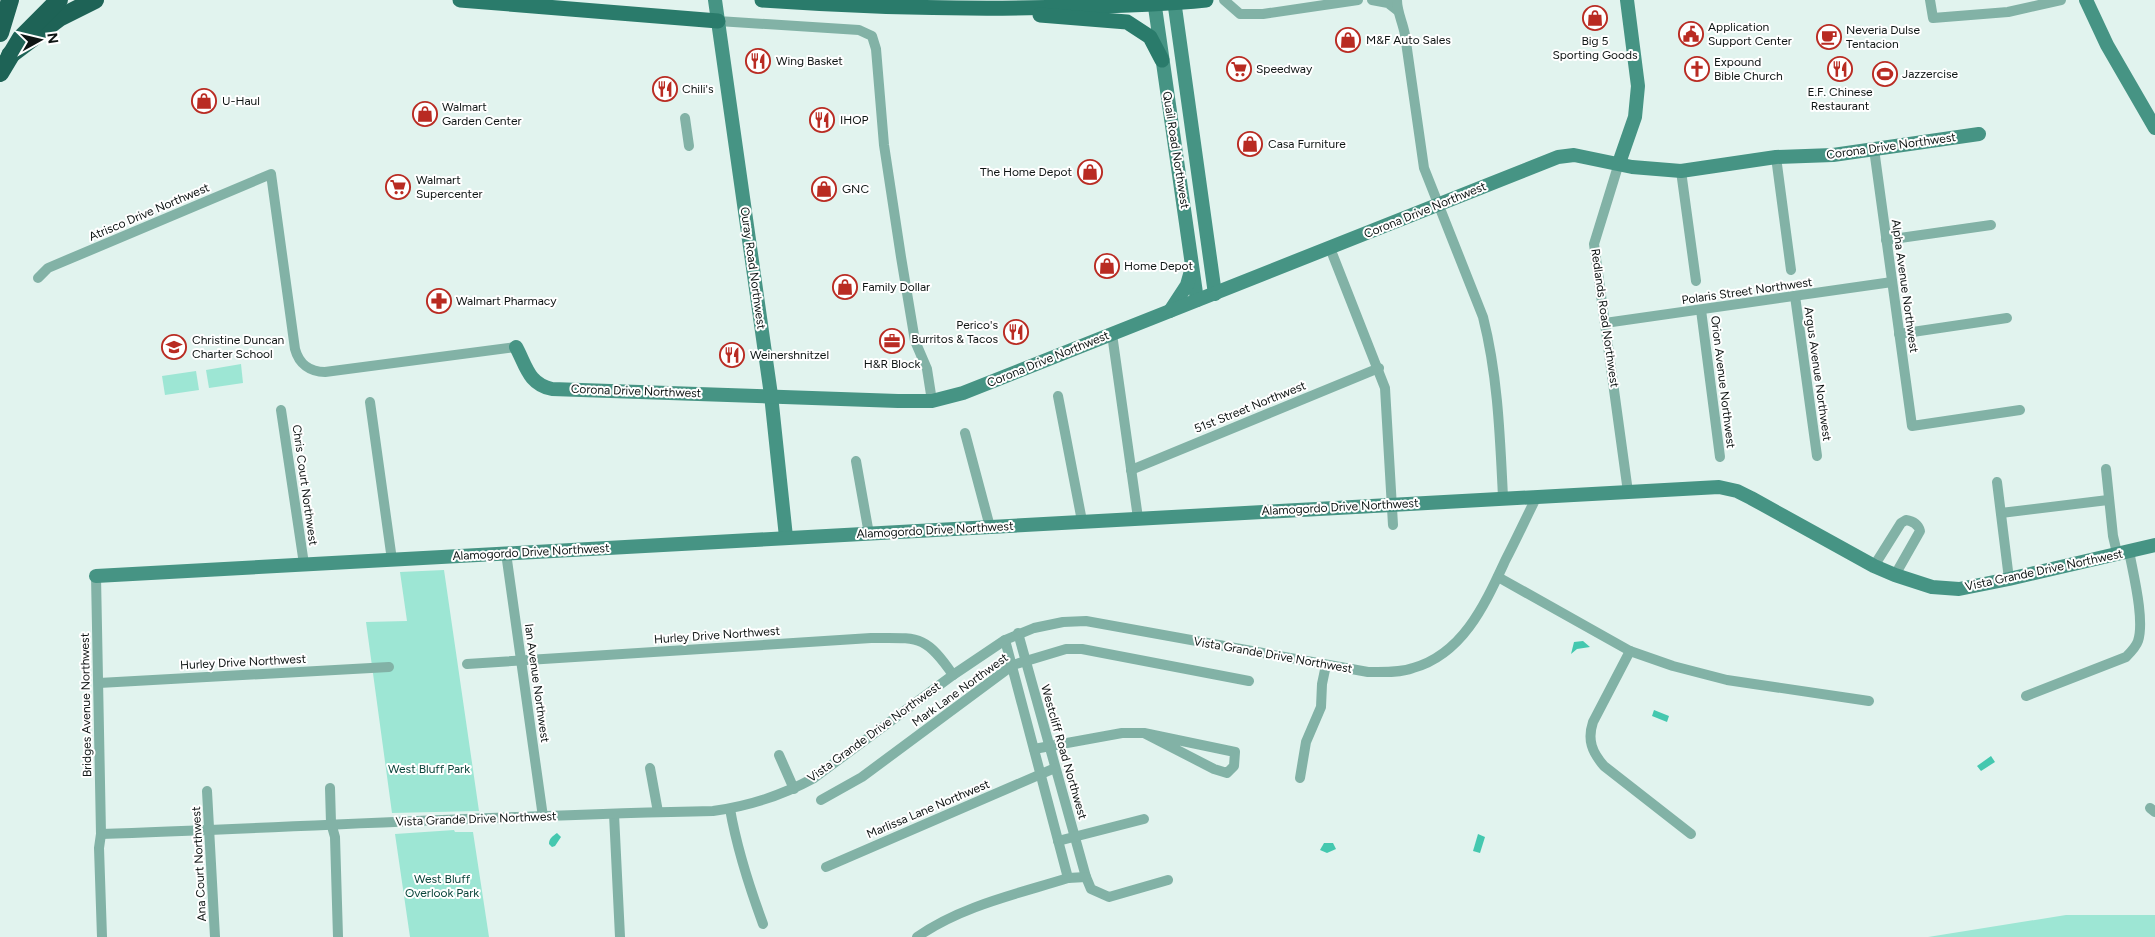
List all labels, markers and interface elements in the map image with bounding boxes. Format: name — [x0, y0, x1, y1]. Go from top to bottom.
shop icon: Big 5 Sporting Goods — [1582, 5, 1608, 31]
north arrow — [15, 15, 65, 65]
place label: Application Support Center — [1708, 20, 1792, 48]
public building icon: Application Support Center — [1678, 21, 1704, 47]
place label: Neveria Dulse Tentacion — [1846, 23, 1920, 51]
cafe icon: Neveria Dulse Tentacion — [1816, 24, 1842, 50]
shop icon: M&F Auto Sales — [1335, 27, 1361, 53]
text: N — [43, 32, 62, 45]
place label: M&F Auto Sales — [1366, 33, 1451, 47]
place label: Big 5 Sporting Goods — [1552, 34, 1638, 62]
restaurant icon: Wing Basket — [745, 48, 771, 74]
place label: Wing Basket — [776, 54, 843, 68]
place label: Expound Bible Church — [1714, 55, 1783, 83]
supermarket icon: Speedway — [1226, 56, 1252, 82]
church icon: Expound Bible Church — [1684, 56, 1710, 82]
restaurant icon: E.F. Chinese Restaurant — [1827, 56, 1853, 82]
sports icon: Jazzercise — [1872, 61, 1898, 87]
place label: Speedway — [1256, 62, 1313, 76]
place label: Jazzercise — [1902, 67, 1959, 81]
restaurant icon: Chili's — [652, 76, 678, 102]
place label: Chili's — [682, 82, 714, 96]
place label: E.F. Chinese Restaurant — [1807, 85, 1873, 113]
shop icon: U-Haul — [191, 88, 217, 114]
street label: Quail Road Northwest — [1160, 90, 1192, 210]
place label: U-Haul — [222, 94, 260, 108]
place label: Walmart Garden Center — [442, 100, 522, 128]
shop icon: Walmart Garden Center — [412, 101, 438, 127]
restaurant icon: IHOP — [809, 107, 835, 133]
place label: IHOP — [840, 113, 869, 127]
street label: Corona Drive Northwest — [1825, 130, 1957, 162]
shop icon: Casa Furniture — [1237, 131, 1263, 157]
place label: Casa Furniture — [1268, 137, 1346, 151]
shop icon: The Home Depot — [1077, 159, 1103, 185]
place label: The Home Depot — [980, 165, 1072, 179]
place label: Walmart Supercenter — [416, 173, 483, 201]
supermarket icon: Walmart Supercenter — [385, 174, 411, 200]
shop icon: GNC — [811, 176, 837, 202]
street label: Corona Drive Northwest — [1362, 179, 1489, 241]
street label: Atrisco Drive Northwest — [87, 180, 212, 244]
place label: GNC — [842, 182, 869, 196]
street label: Ouray Road Northwest — [737, 206, 769, 331]
street label: Alpha Avenue Northwest — [1889, 218, 1921, 354]
street label: Redlands Road Northwest — [1588, 248, 1622, 389]
shop icon: Home Depot — [1094, 253, 1120, 279]
place label: Home Depot — [1124, 259, 1194, 273]
shop icon: Family Dollar — [832, 274, 858, 300]
street label: Polaris Street Northwest — [1681, 275, 1814, 307]
place label: Family Dollar — [862, 280, 930, 294]
pharmacy icon: Walmart Pharmacy — [426, 288, 452, 314]
place label: Walmart Pharmacy — [456, 294, 557, 308]
street label: Argus Avenue Northwest — [1802, 306, 1834, 442]
street label: Orion Avenue Northwest — [1708, 315, 1738, 450]
place label: Perico's Burritos & Tacos — [911, 318, 998, 346]
restaurant icon: Perico's Burritos & Tacos — [1003, 319, 1029, 345]
office icon: H&R Block — [879, 328, 905, 354]
street label: Corona Drive Northwest — [985, 328, 1112, 390]
place label: Christine Duncan Charter School — [192, 333, 285, 361]
school or university icon: Christine Duncan Charter School — [161, 334, 187, 360]
restaurant icon: Weinershnitzel — [719, 342, 745, 368]
place label: Weinershnitzel — [750, 348, 829, 362]
place label: H&R Block — [864, 357, 920, 371]
street label: 51st Street Northwest — [1192, 378, 1308, 436]
street label: Corona Drive Northwest — [571, 382, 702, 400]
street label: Chris Court Northwest — [290, 424, 320, 547]
street label: Alamogordo Drive Northwest — [1261, 496, 1419, 518]
street label: Alamogordo Drive Northwest — [856, 519, 1014, 541]
street label: Alamogordo Drive Northwest — [452, 541, 610, 563]
street label: Vista Grande Drive Northwest — [1964, 546, 2125, 594]
street label: Ian Avenue Northwest — [522, 623, 552, 744]
street label: Hurley Drive Northwest — [654, 624, 781, 646]
street label: Bridges Avenue Northwest — [78, 632, 94, 777]
street label: Vista Grande Drive Northwest — [1193, 634, 1354, 676]
street label: Mark Lane Northwest — [909, 650, 1011, 729]
street label: Hurley Drive Northwest — [180, 652, 307, 672]
street label: Vista Grande Drive Northwest — [805, 679, 944, 785]
street label: Westcliff Road Northwest — [1038, 683, 1090, 821]
park label: West Bluff Park — [388, 762, 470, 776]
street label: Marlissa Lane Northwest — [865, 777, 992, 841]
street label: Ana Court Northwest — [189, 806, 209, 922]
street label: Vista Grande Drive Northwest — [395, 809, 557, 829]
park label: West Bluff Overlook Park — [405, 872, 479, 900]

